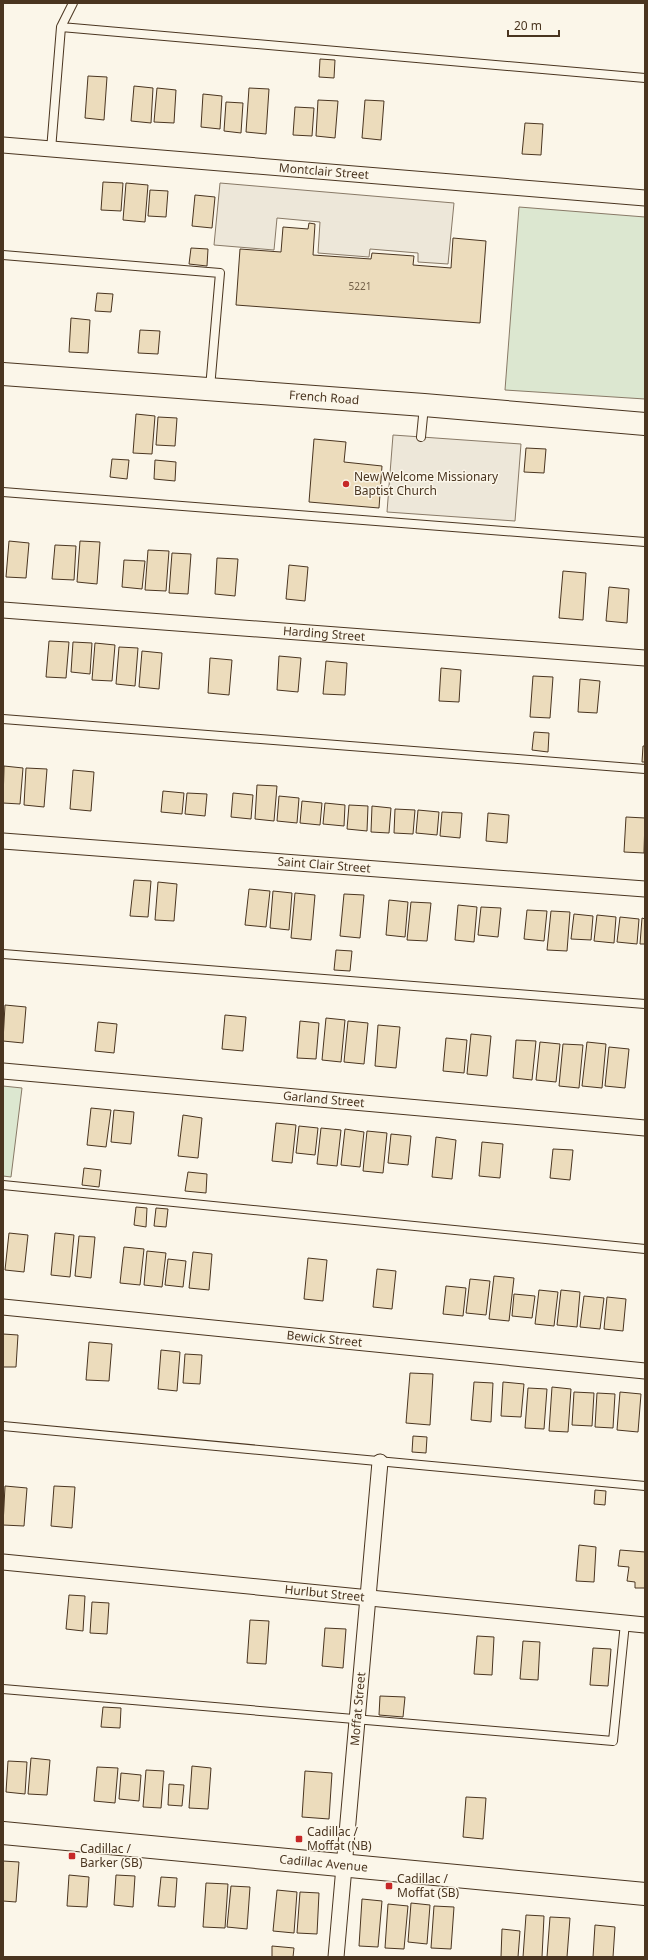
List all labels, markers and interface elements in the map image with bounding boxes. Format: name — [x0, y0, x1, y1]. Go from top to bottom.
scale bar — [508, 12, 559, 38]
text: 20 m — [514, 17, 542, 34]
street label: Montclair Street — [278, 159, 370, 183]
house number: 5221 — [349, 279, 371, 293]
street label: French Road — [288, 386, 360, 408]
place label: New Welcome Missionary Baptist Church — [354, 468, 499, 499]
marker: New Welcome Missionary Baptist Church — [341, 479, 351, 489]
street label: Harding Street — [282, 622, 366, 645]
street label: Saint Clair Street — [277, 853, 372, 877]
street label: Garland Street — [282, 1087, 366, 1111]
street label: Bewick Street — [286, 1326, 364, 1351]
street label: Hurlbut Street — [284, 1581, 366, 1605]
street label: Moffat Street — [346, 1671, 369, 1747]
place label: Cadillac / Moffat (NB) — [307, 1823, 372, 1854]
marker: Cadillac / Moffat (NB) — [294, 1834, 304, 1844]
place label: Cadillac / Barker (SB) — [80, 1840, 143, 1871]
street label: Cadillac Avenue — [279, 1850, 369, 1876]
marker: Cadillac / Barker (SB) — [67, 1851, 77, 1861]
place label: Cadillac / Moffat (SB) — [397, 1870, 460, 1901]
marker: Cadillac / Moffat (SB) — [384, 1881, 394, 1891]

